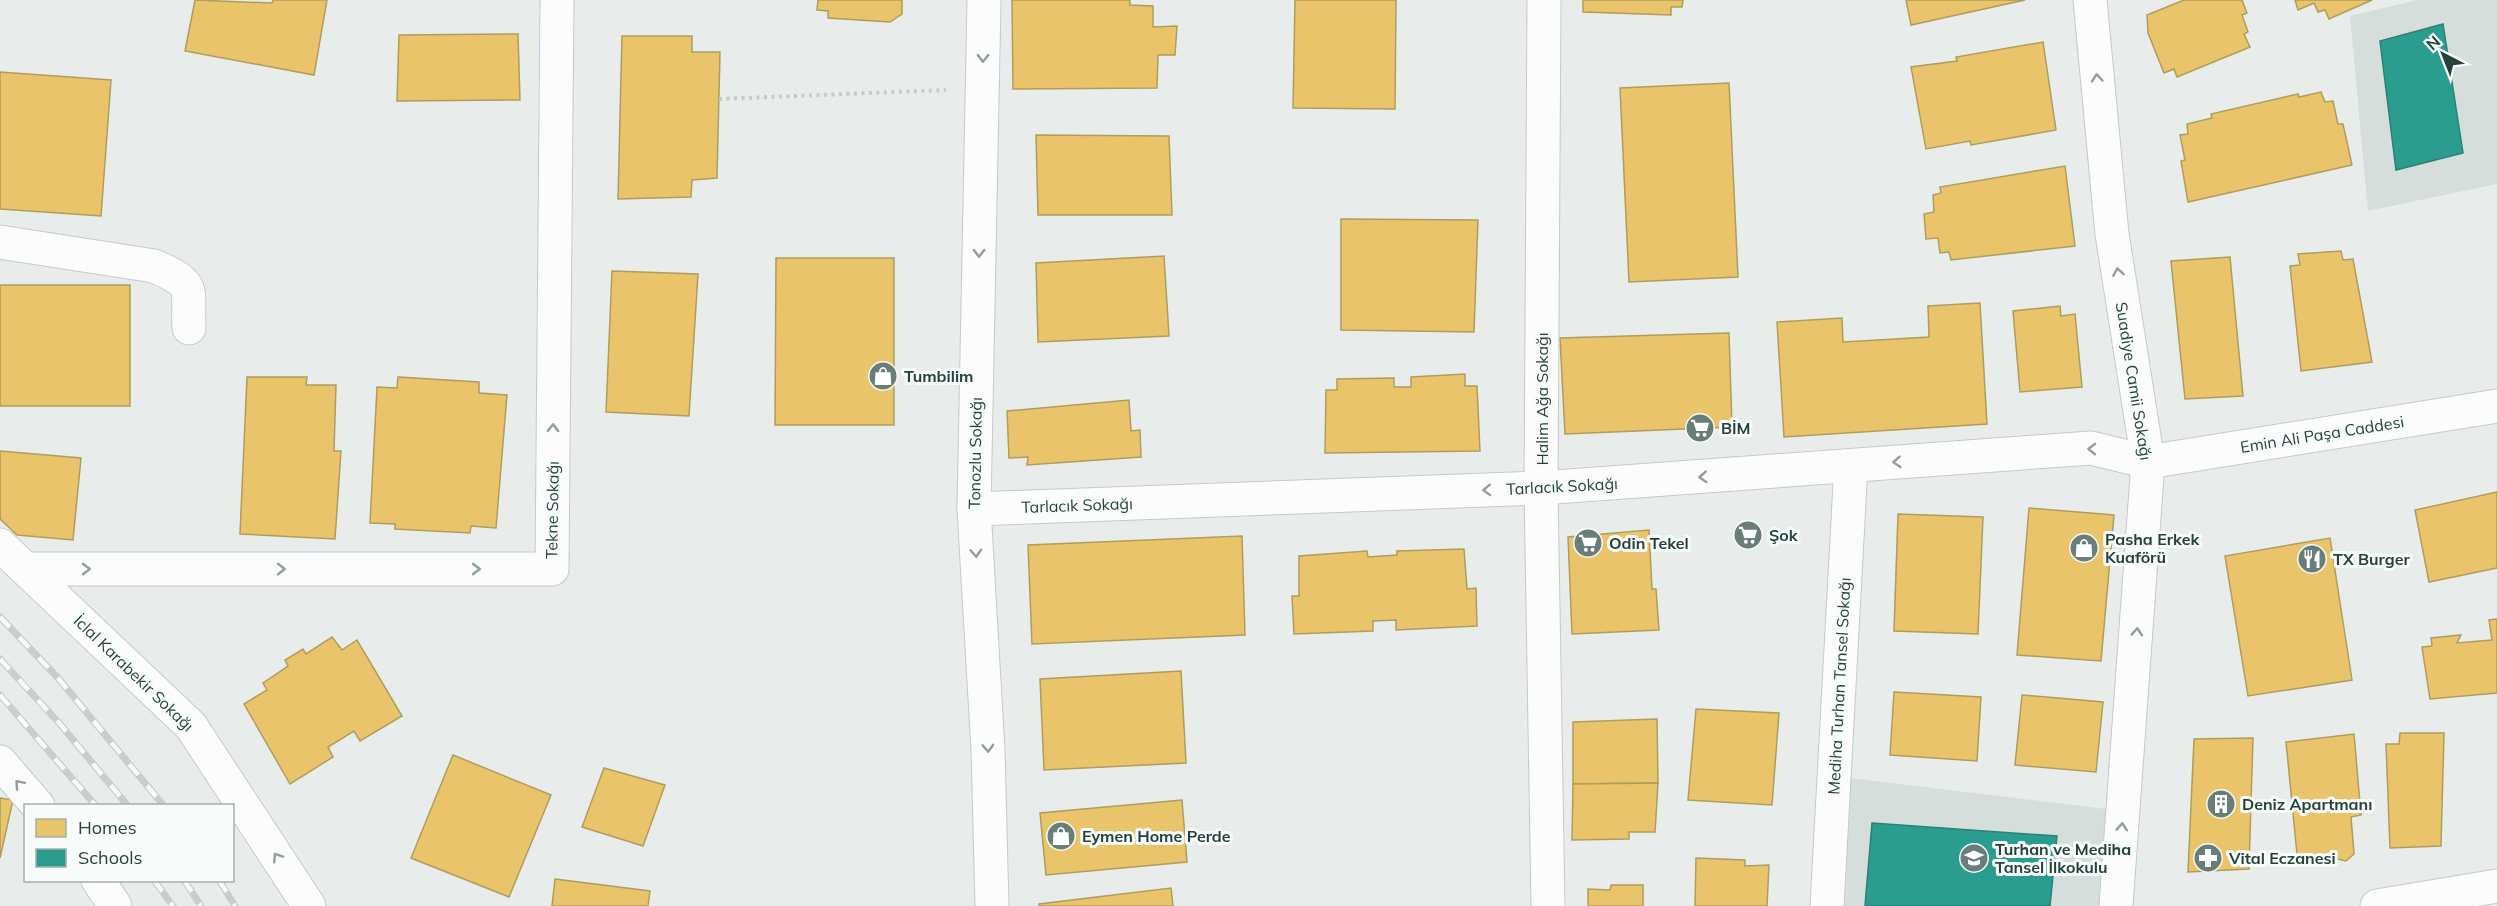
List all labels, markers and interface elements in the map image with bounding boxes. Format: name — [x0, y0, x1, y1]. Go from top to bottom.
north arrow — [2413, 24, 2473, 84]
text: N — [2422, 31, 2444, 54]
one-way arrow — [977, 54, 989, 63]
one-way arrow — [2091, 74, 2104, 83]
one-way arrow — [973, 249, 985, 258]
one-way arrow — [2112, 267, 2124, 277]
street label: Suadiye Camii Sokağı — [2112, 300, 2156, 462]
street label: Halim Ağa Sokağı — [1532, 332, 1552, 466]
shop icon: Tumbilim — [867, 360, 899, 392]
place label: Tumbilim — [904, 366, 973, 386]
street label: Tonozlu Sokağı — [964, 397, 986, 509]
street label: Emin Ali Paşa Caddesi — [2239, 411, 2405, 457]
supermarket icon: BİM — [1684, 412, 1716, 444]
place label: BİM — [1721, 418, 1751, 438]
one-way arrow — [547, 424, 559, 433]
one-way arrow — [2087, 443, 2096, 455]
one-way arrow — [1893, 456, 1902, 469]
street label: Tekne Sokağı — [541, 461, 563, 559]
one-way arrow — [1698, 470, 1707, 483]
street label: Tarlacık Sokağı — [1506, 473, 1618, 499]
one-way arrow — [1483, 484, 1492, 497]
street label: Tarlacık Sokağı — [1021, 493, 1133, 517]
supermarket icon: Şok — [1732, 519, 1764, 551]
place label: Şok — [1769, 525, 1799, 545]
supermarket icon: Odin Tekel — [1572, 527, 1604, 559]
place label: Pasha Erkek Kuaförü — [2105, 529, 2200, 567]
shop icon: Pasha Erkek Kuaförü — [2068, 532, 2100, 564]
place label: Odin Tekel — [1609, 533, 1689, 553]
restaurant icon: TX Burger — [2296, 543, 2328, 575]
one-way arrow — [970, 549, 983, 558]
place label: TX Burger — [2333, 549, 2410, 569]
one-way arrow — [81, 563, 90, 575]
one-way arrow — [276, 563, 285, 575]
one-way arrow — [471, 563, 480, 575]
street label: Mediha Turhan Tansel Sokağı — [1823, 577, 1855, 795]
street label: İclal Karabekir Sokağı — [70, 611, 198, 735]
one-way arrow — [2131, 628, 2144, 637]
one-way arrow — [982, 743, 995, 752]
one-way arrow — [15, 780, 26, 791]
building icon: Deniz Apartmanı — [2205, 788, 2237, 820]
place label: Deniz Apartmanı — [2242, 794, 2372, 814]
legend — [24, 804, 234, 882]
text: Homes — [78, 816, 137, 839]
shop icon: Eymen Home Perde — [1045, 820, 1077, 852]
one-way arrow — [2116, 822, 2129, 831]
place label: Eymen Home Perde — [1082, 826, 1231, 846]
place label: Turhan ve Mediha Tansel İlkokulu — [1995, 839, 2131, 877]
school or university icon: Turhan ve Mediha Tansel İlkokulu — [1958, 842, 1990, 874]
pharmacy icon: Vital Eczanesi — [2192, 842, 2224, 874]
text: Schools — [78, 846, 143, 869]
place label: Vital Eczanesi — [2228, 848, 2336, 868]
one-way arrow — [272, 853, 284, 863]

